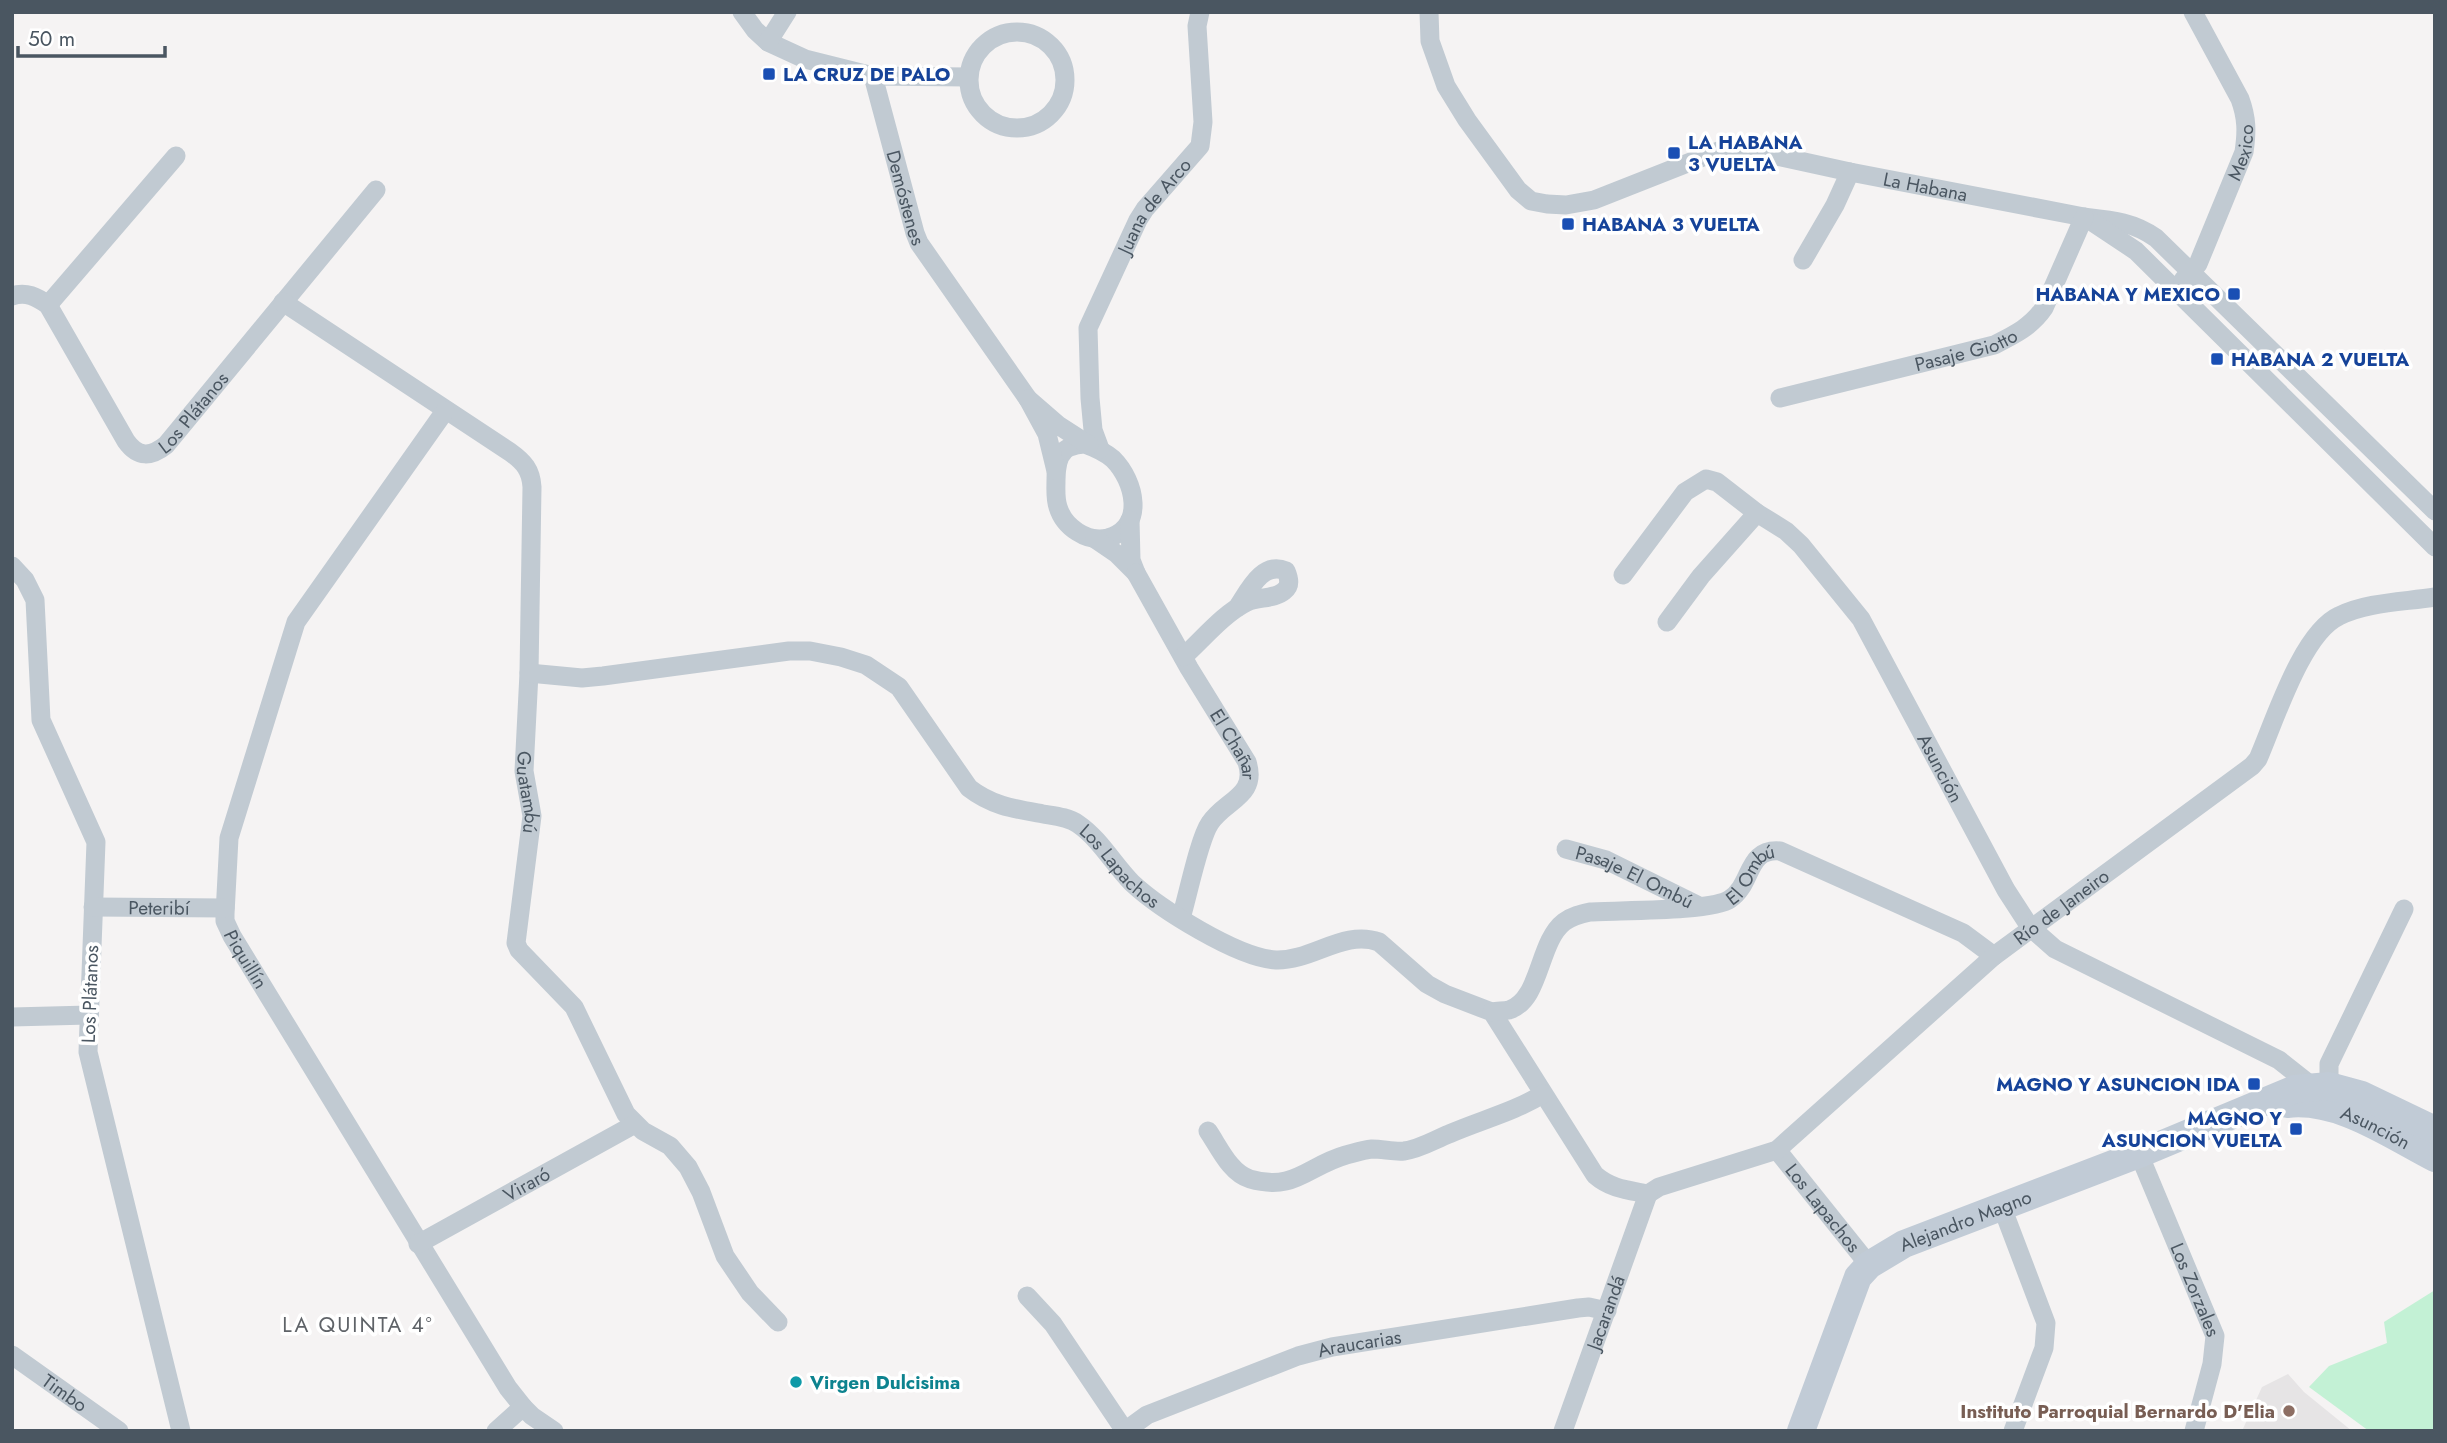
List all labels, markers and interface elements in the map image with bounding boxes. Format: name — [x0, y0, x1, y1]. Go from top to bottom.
scale bar — [18, 14, 164, 58]
text: 50 m — [28, 24, 75, 54]
place label: LA CRUZ DE PALO — [783, 61, 950, 88]
marker: LA CRUZ DE PALO — [761, 66, 777, 82]
street label: Mexico — [2220, 124, 2259, 185]
place label: LA HABANA 3 VUELTA — [1688, 129, 1803, 178]
marker: LA HABANA 3 VUELTA — [1666, 145, 1682, 161]
street label: Demóstenes — [880, 147, 932, 250]
street label: Juana de Arco — [1109, 152, 1197, 261]
street label: La Habana — [1881, 165, 1970, 208]
place label: HABANA 3 VUELTA — [1582, 211, 1760, 238]
marker: HABANA 3 VUELTA — [1560, 216, 1576, 232]
place label: HABANA Y MEXICO — [2035, 281, 2220, 308]
marker: HABANA Y MEXICO — [2226, 286, 2242, 302]
street label: Pasaje Giotto — [1912, 322, 2022, 378]
place label: HABANA 2 VUELTA — [2231, 346, 2409, 373]
marker: HABANA 2 VUELTA — [2209, 351, 2225, 367]
street label: Los Plátanos — [153, 366, 235, 460]
street label: El Chañar — [1204, 704, 1263, 781]
street label: Asunción — [1911, 729, 1970, 807]
street label: Guatambú — [510, 750, 546, 835]
street label: Los Lapachos — [1074, 817, 1166, 915]
street label: El Ombú — [1720, 837, 1777, 911]
street label: Pasaje El Ombú — [1572, 839, 1698, 915]
street label: Río de Janeiro — [2007, 862, 2115, 951]
street label: Peteribí — [128, 894, 191, 921]
street label: Piquillín — [217, 925, 274, 994]
street label: Los Plátanos — [75, 944, 105, 1043]
place label: MAGNO Y ASUNCION IDA — [1996, 1071, 2240, 1098]
marker: MAGNO Y ASUNCION IDA — [2246, 1076, 2262, 1092]
street label: Asunción — [2337, 1099, 2415, 1156]
place label: MAGNO Y ASUNCION VUELTA — [2101, 1105, 2282, 1154]
marker: MAGNO Y ASUNCION VUELTA — [2288, 1121, 2304, 1137]
street label: Los Lapachos — [1779, 1158, 1867, 1258]
street label: Viraró — [498, 1160, 555, 1208]
street label: Alejandro Magno — [1895, 1183, 2035, 1258]
street label: Los Zorzales — [2164, 1239, 2227, 1341]
street label: Jacarandá — [1579, 1271, 1631, 1356]
district label: LA QUINTA 4° — [282, 1310, 434, 1340]
street label: Araucarias — [1314, 1323, 1403, 1364]
street label: Timbo — [37, 1367, 93, 1418]
place label: Virgen Dulcisima — [809, 1369, 960, 1396]
marker: Virgen Dulcisima — [788, 1374, 804, 1390]
place label: Instituto Parroquial Bernardo D'Elia — [1960, 1398, 2275, 1425]
marker: Instituto Parroquial Bernardo D'Elia — [2281, 1403, 2297, 1419]

